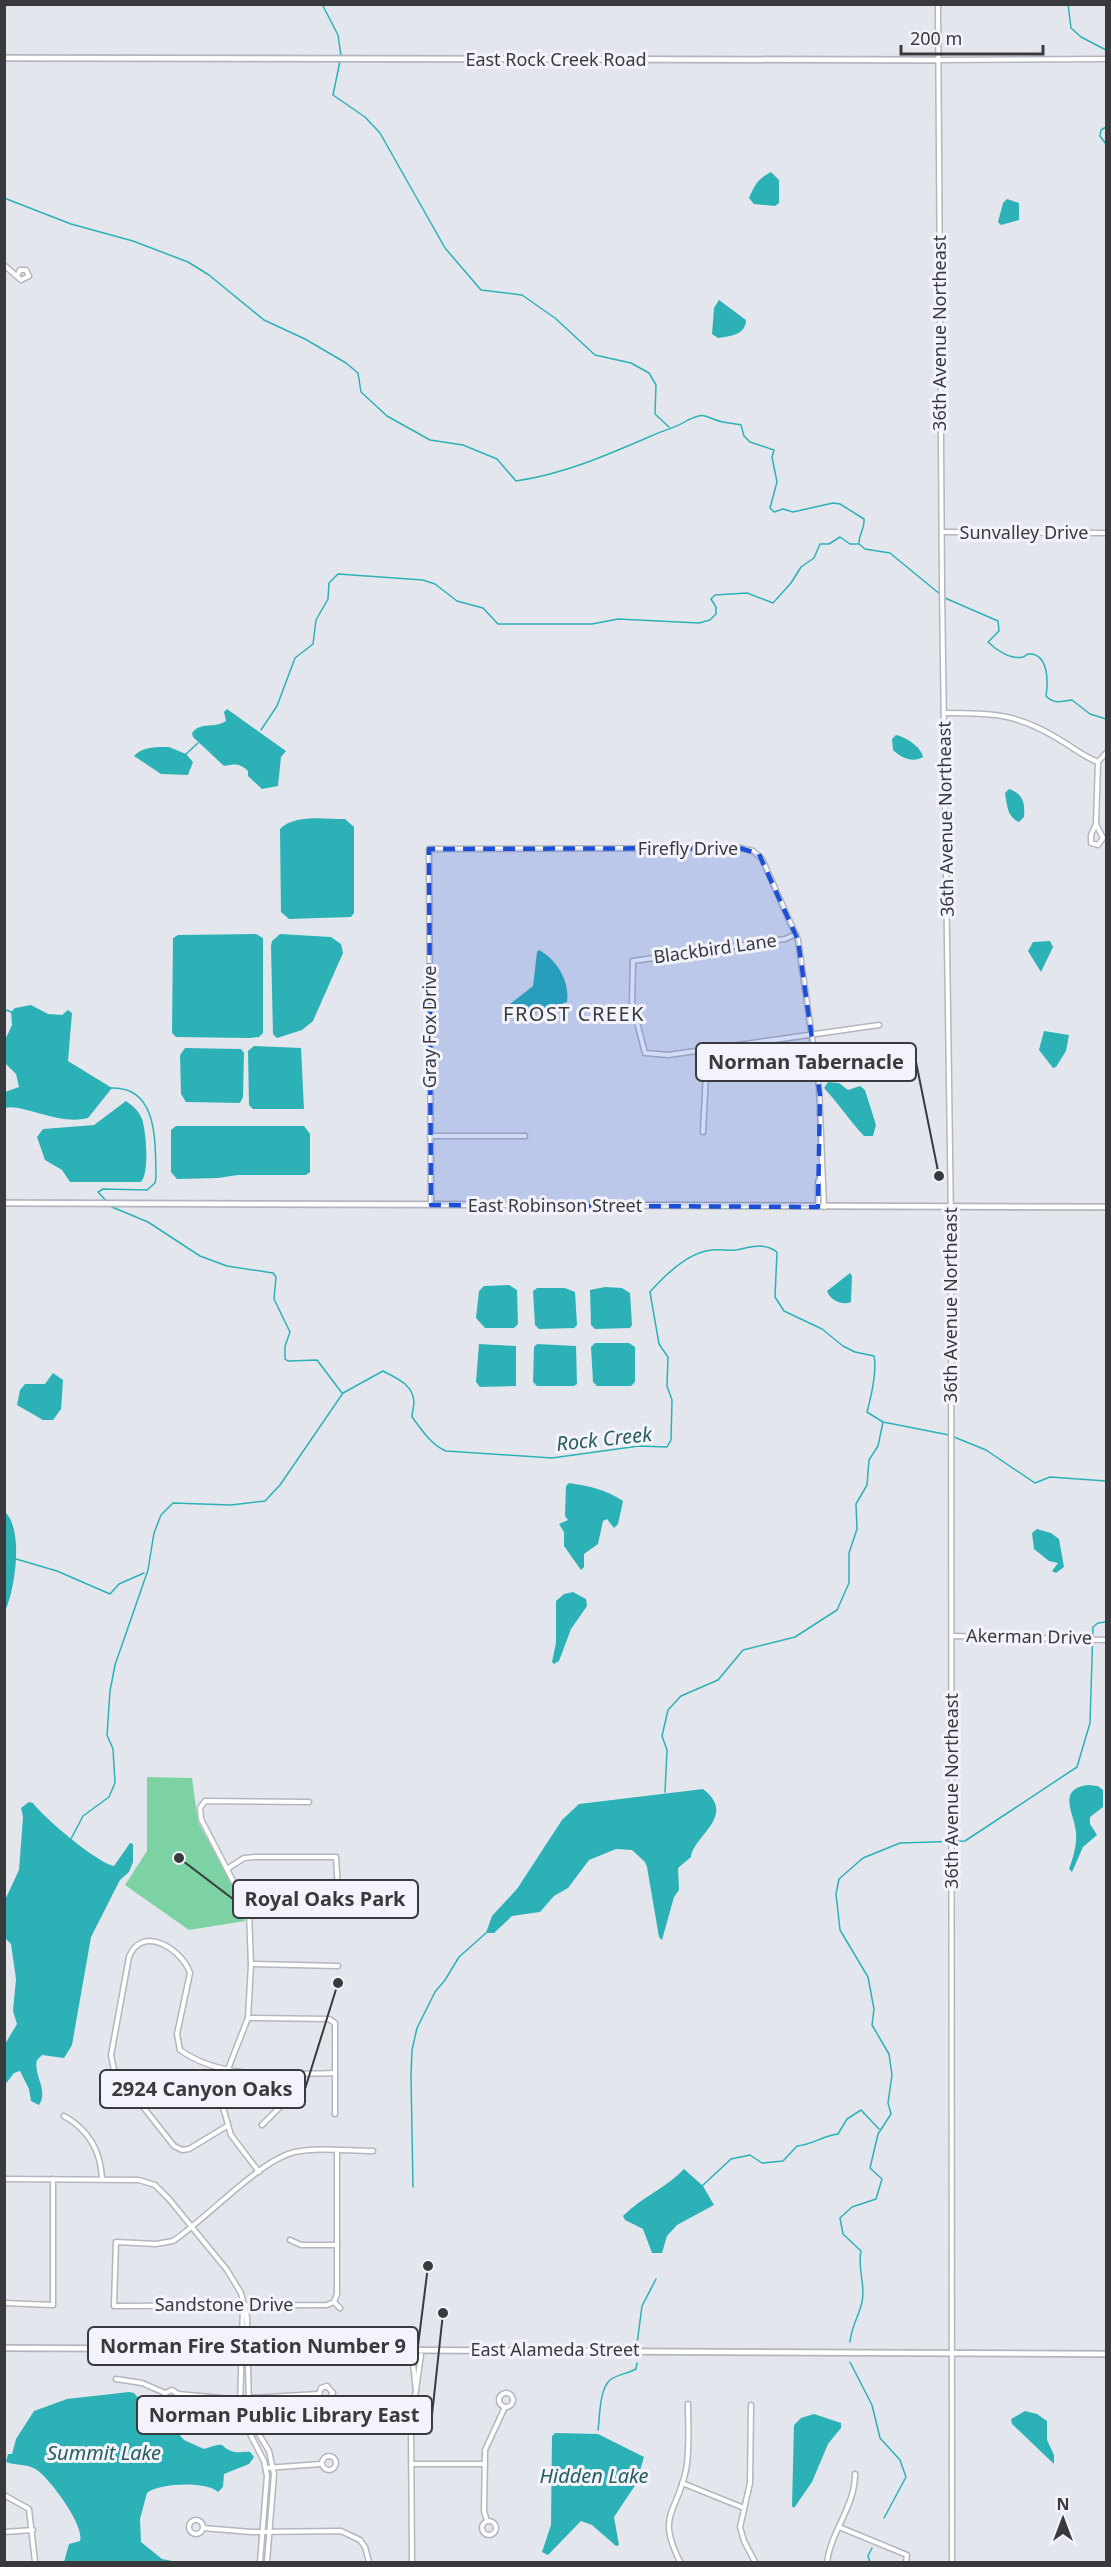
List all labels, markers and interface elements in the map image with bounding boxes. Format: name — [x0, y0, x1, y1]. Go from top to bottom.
scale bar — [901, 18, 1044, 56]
text: 200 m — [910, 26, 962, 50]
street label: East Rock Creek Road — [465, 47, 647, 71]
street label: 36th Avenue Northeast — [927, 235, 951, 431]
street label: Sunvalley Drive — [960, 520, 1088, 544]
street label: 36th Avenue Northeast — [931, 720, 959, 917]
street label: Firefly Drive — [638, 836, 738, 860]
street label: Blackbird Lane — [652, 927, 778, 969]
street label: Gray Fox Drive — [417, 966, 441, 1088]
district label: FROST CREEK — [503, 1000, 645, 1027]
callout: Norman Tabernacle — [696, 1043, 916, 1081]
text: Norman Tabernacle — [708, 1048, 904, 1075]
street label: East Robinson Street — [468, 1193, 643, 1217]
street label: 36th Avenue Northeast — [938, 1207, 962, 1403]
water label: Rock Creek — [555, 1420, 654, 1457]
street label: Akerman Drive — [966, 1623, 1092, 1649]
street label: 36th Avenue Northeast — [939, 1693, 963, 1889]
callout: Royal Oaks Park — [233, 1880, 418, 1918]
text: Royal Oaks Park — [245, 1885, 406, 1912]
callout: 2924 Canyon Oaks — [100, 2070, 305, 2108]
text: 2924 Canyon Oaks — [111, 2075, 293, 2102]
street label: Sandstone Drive — [155, 2292, 293, 2316]
callout: Norman Fire Station Number 9 — [88, 2327, 418, 2365]
text: Norman Fire Station Number 9 — [100, 2332, 406, 2359]
street label: East Alameda Street — [470, 2337, 640, 2361]
callout: Norman Public Library East — [137, 2396, 432, 2434]
text: Norman Public Library East — [149, 2401, 420, 2428]
water label: Summit Lake — [47, 2439, 161, 2466]
water label: Hidden Lake — [539, 2462, 649, 2489]
north arrow — [1033, 2489, 1093, 2549]
text: N — [1056, 2493, 1070, 2515]

